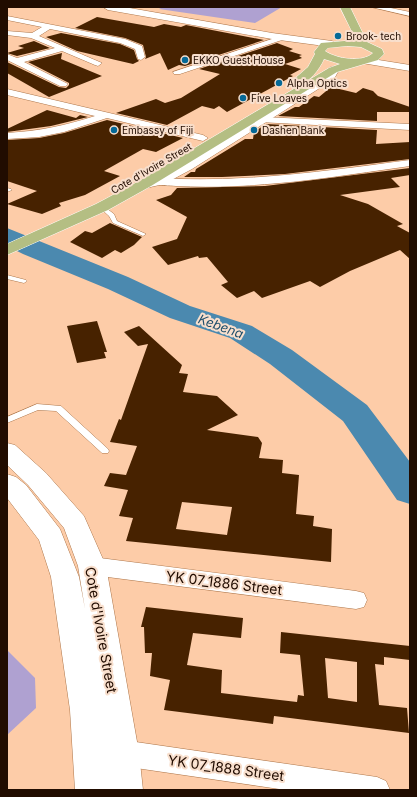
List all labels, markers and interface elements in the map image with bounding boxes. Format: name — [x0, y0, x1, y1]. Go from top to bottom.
place label: Brook- tech — [346, 30, 401, 42]
marker: Brook- tech — [333, 31, 343, 41]
place label: EKKO Guest House — [193, 54, 284, 66]
marker: EKKO Guest House — [180, 55, 190, 65]
place label: Alpha Optics — [287, 77, 347, 89]
marker: Alpha Optics — [274, 78, 284, 88]
place label: Five Loaves — [251, 92, 307, 104]
marker: Five Loaves — [238, 93, 248, 103]
place label: Embassy of Fiji — [122, 124, 193, 136]
place label: Dashen Bank — [262, 124, 325, 136]
marker: Embassy of Fiji — [109, 125, 119, 135]
marker: Dashen Bank — [249, 125, 259, 135]
street label: Cote d'Ivoire Street — [108, 140, 194, 196]
water label: Kebena — [196, 310, 246, 342]
street label: Cote d'Ivoire Street — [82, 566, 121, 695]
street label: YK 07_1886 Street — [165, 567, 284, 598]
street label: YK 07_1888 Street — [167, 751, 286, 784]

